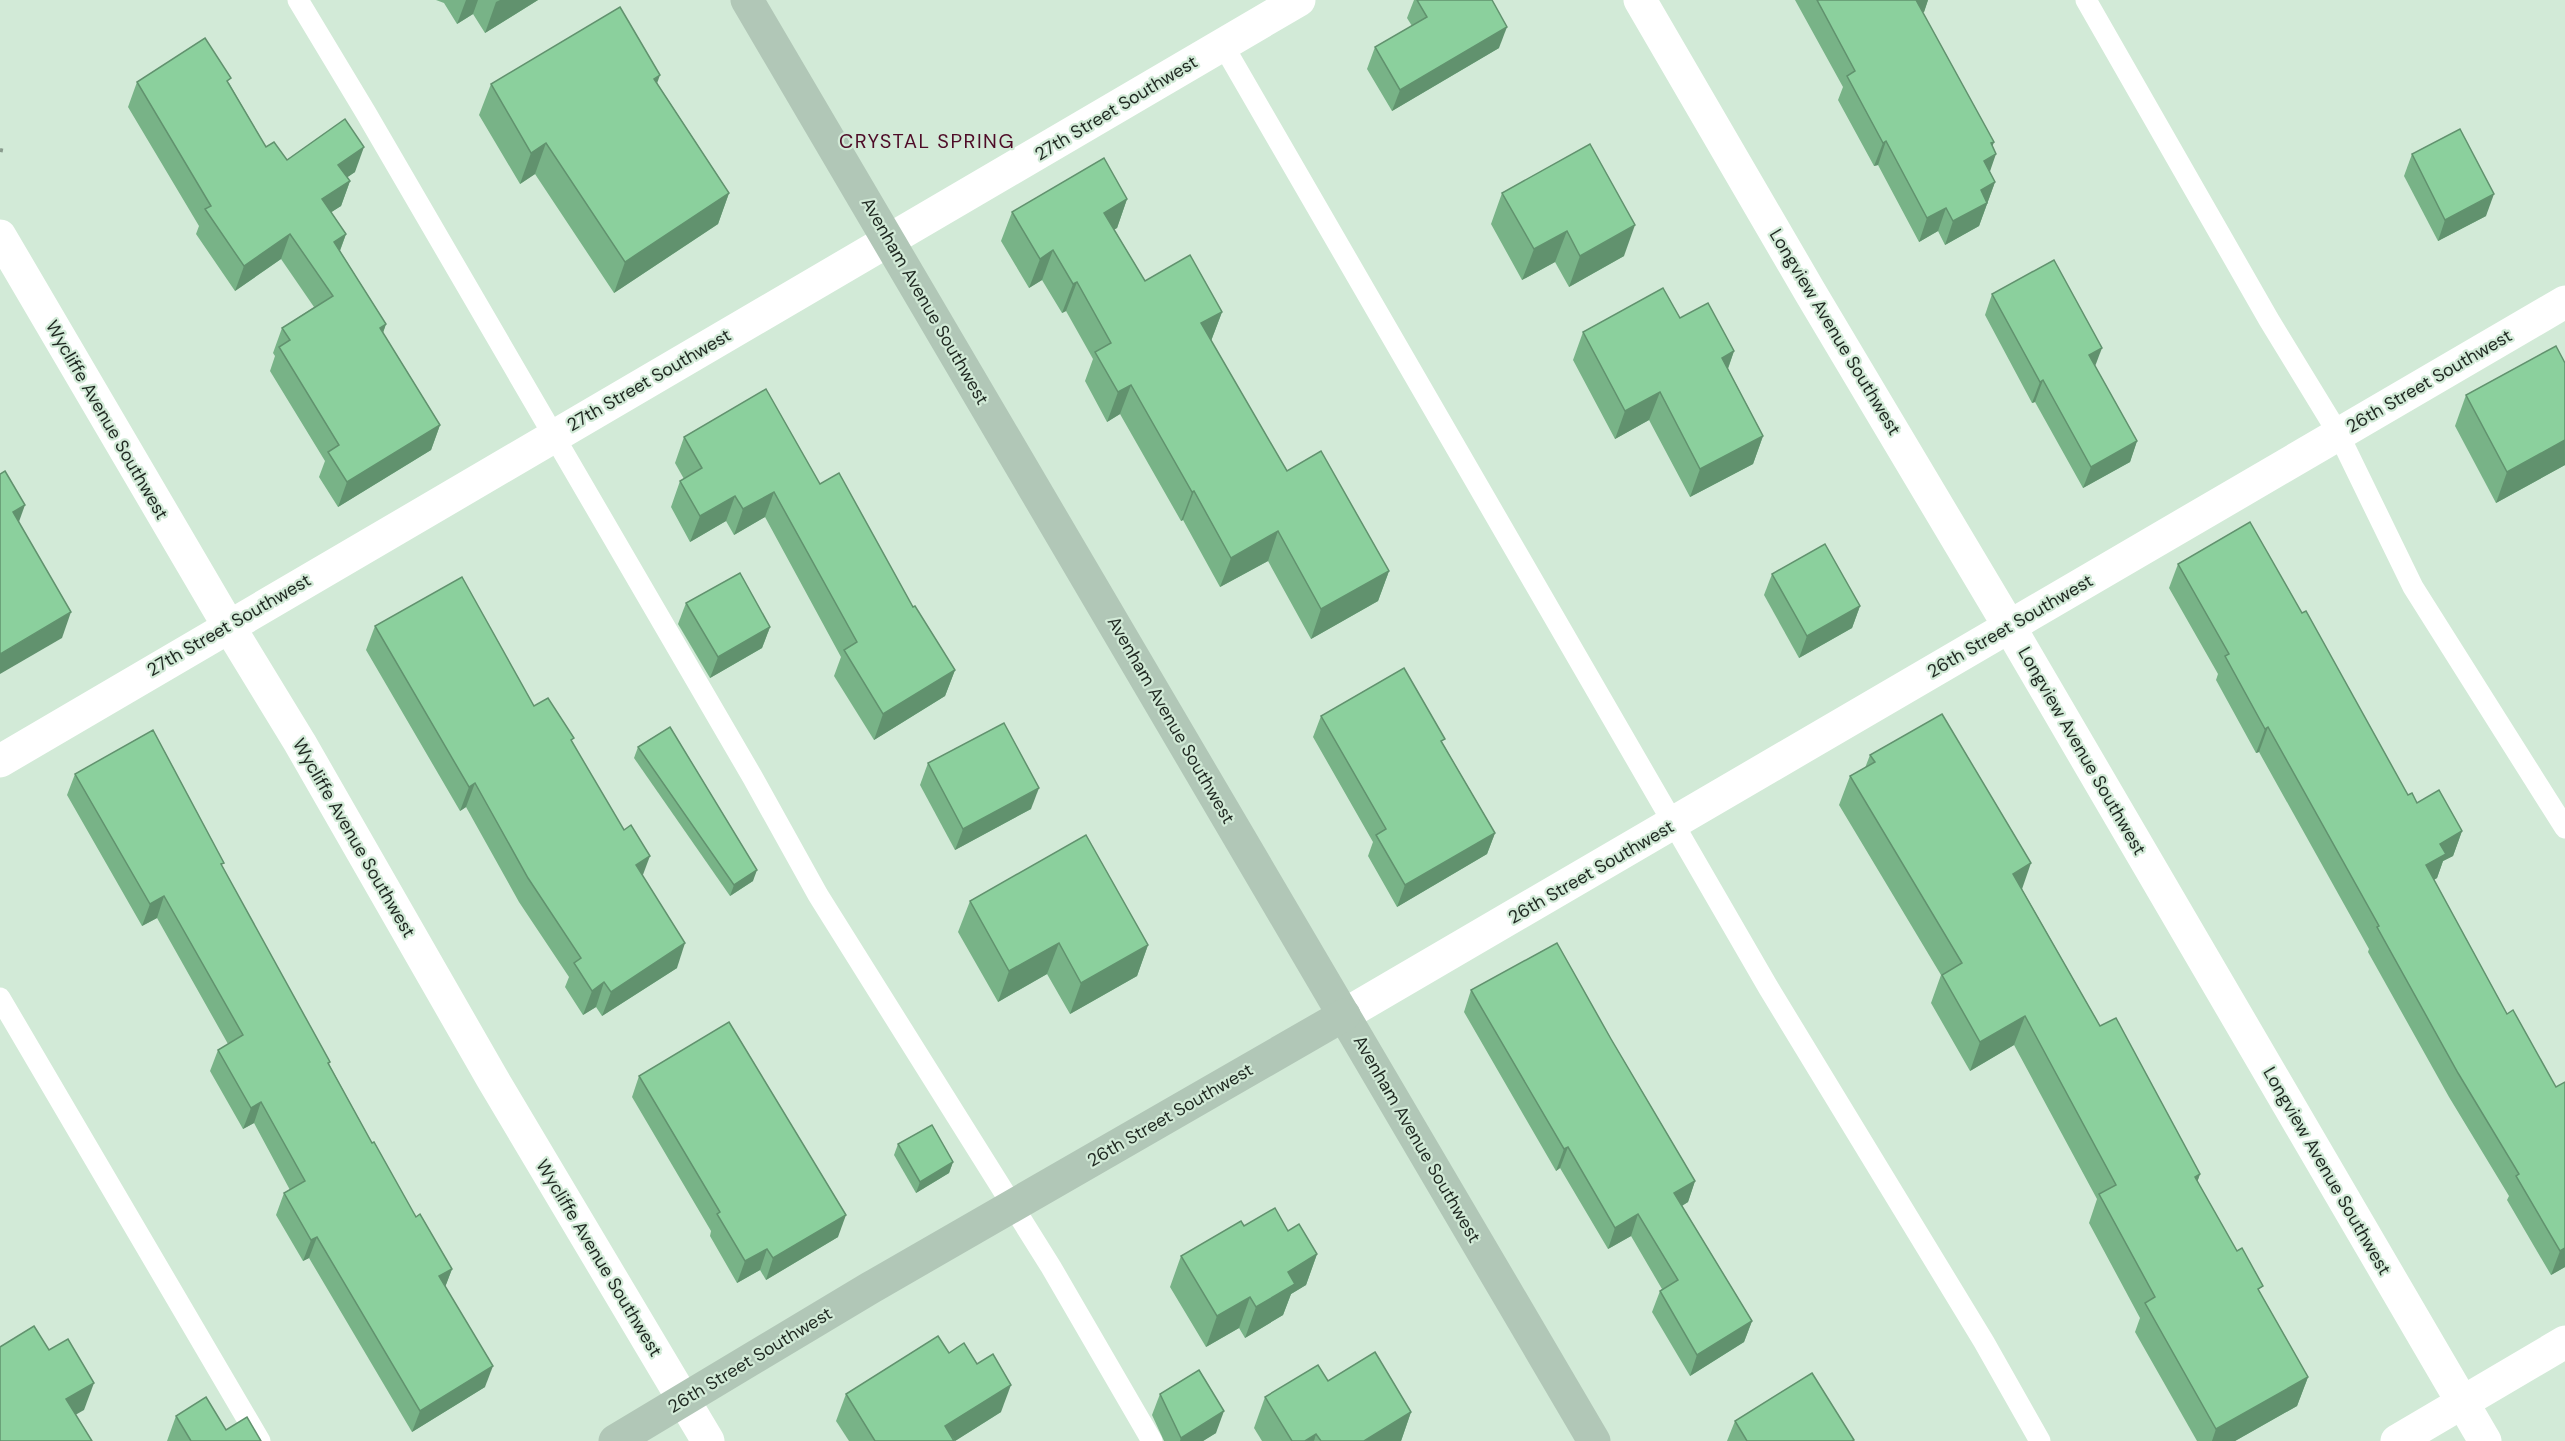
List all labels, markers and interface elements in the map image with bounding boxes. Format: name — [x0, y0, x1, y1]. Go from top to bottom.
street label: 27th Street Southwest — [1030, 50, 1202, 166]
district label: CRYSTAL SPRING — [839, 128, 1015, 154]
street label: Avenham Avenue Southwest — [856, 193, 994, 409]
street label: Longview Avenue Southwest — [1764, 224, 1906, 440]
street label: Wycliffe Avenue Southwest — [40, 316, 174, 524]
street label: 27th Street Southwest — [563, 323, 735, 437]
street label: 26th Street Southwest — [2342, 324, 2516, 438]
street label: 27th Street Southwest — [143, 568, 315, 682]
street label: 26th Street Southwest — [1923, 569, 2097, 683]
street label: Avenham Avenue Southwest — [1102, 612, 1240, 828]
street label: Longview Avenue Southwest — [2012, 643, 2152, 859]
street label: Wycliffe Avenue Southwest — [287, 734, 421, 942]
street label: 26th Street Southwest — [1504, 815, 1678, 929]
street label: Avenham Avenue Southwest — [1348, 1031, 1486, 1247]
street label: 26th Street Southwest — [1083, 1058, 1257, 1172]
street label: Longview Avenue Southwest — [2257, 1063, 2397, 1279]
street label: Wycliffe Avenue Southwest — [530, 1155, 668, 1361]
street label: 26th Street Southwest — [663, 1301, 837, 1419]

